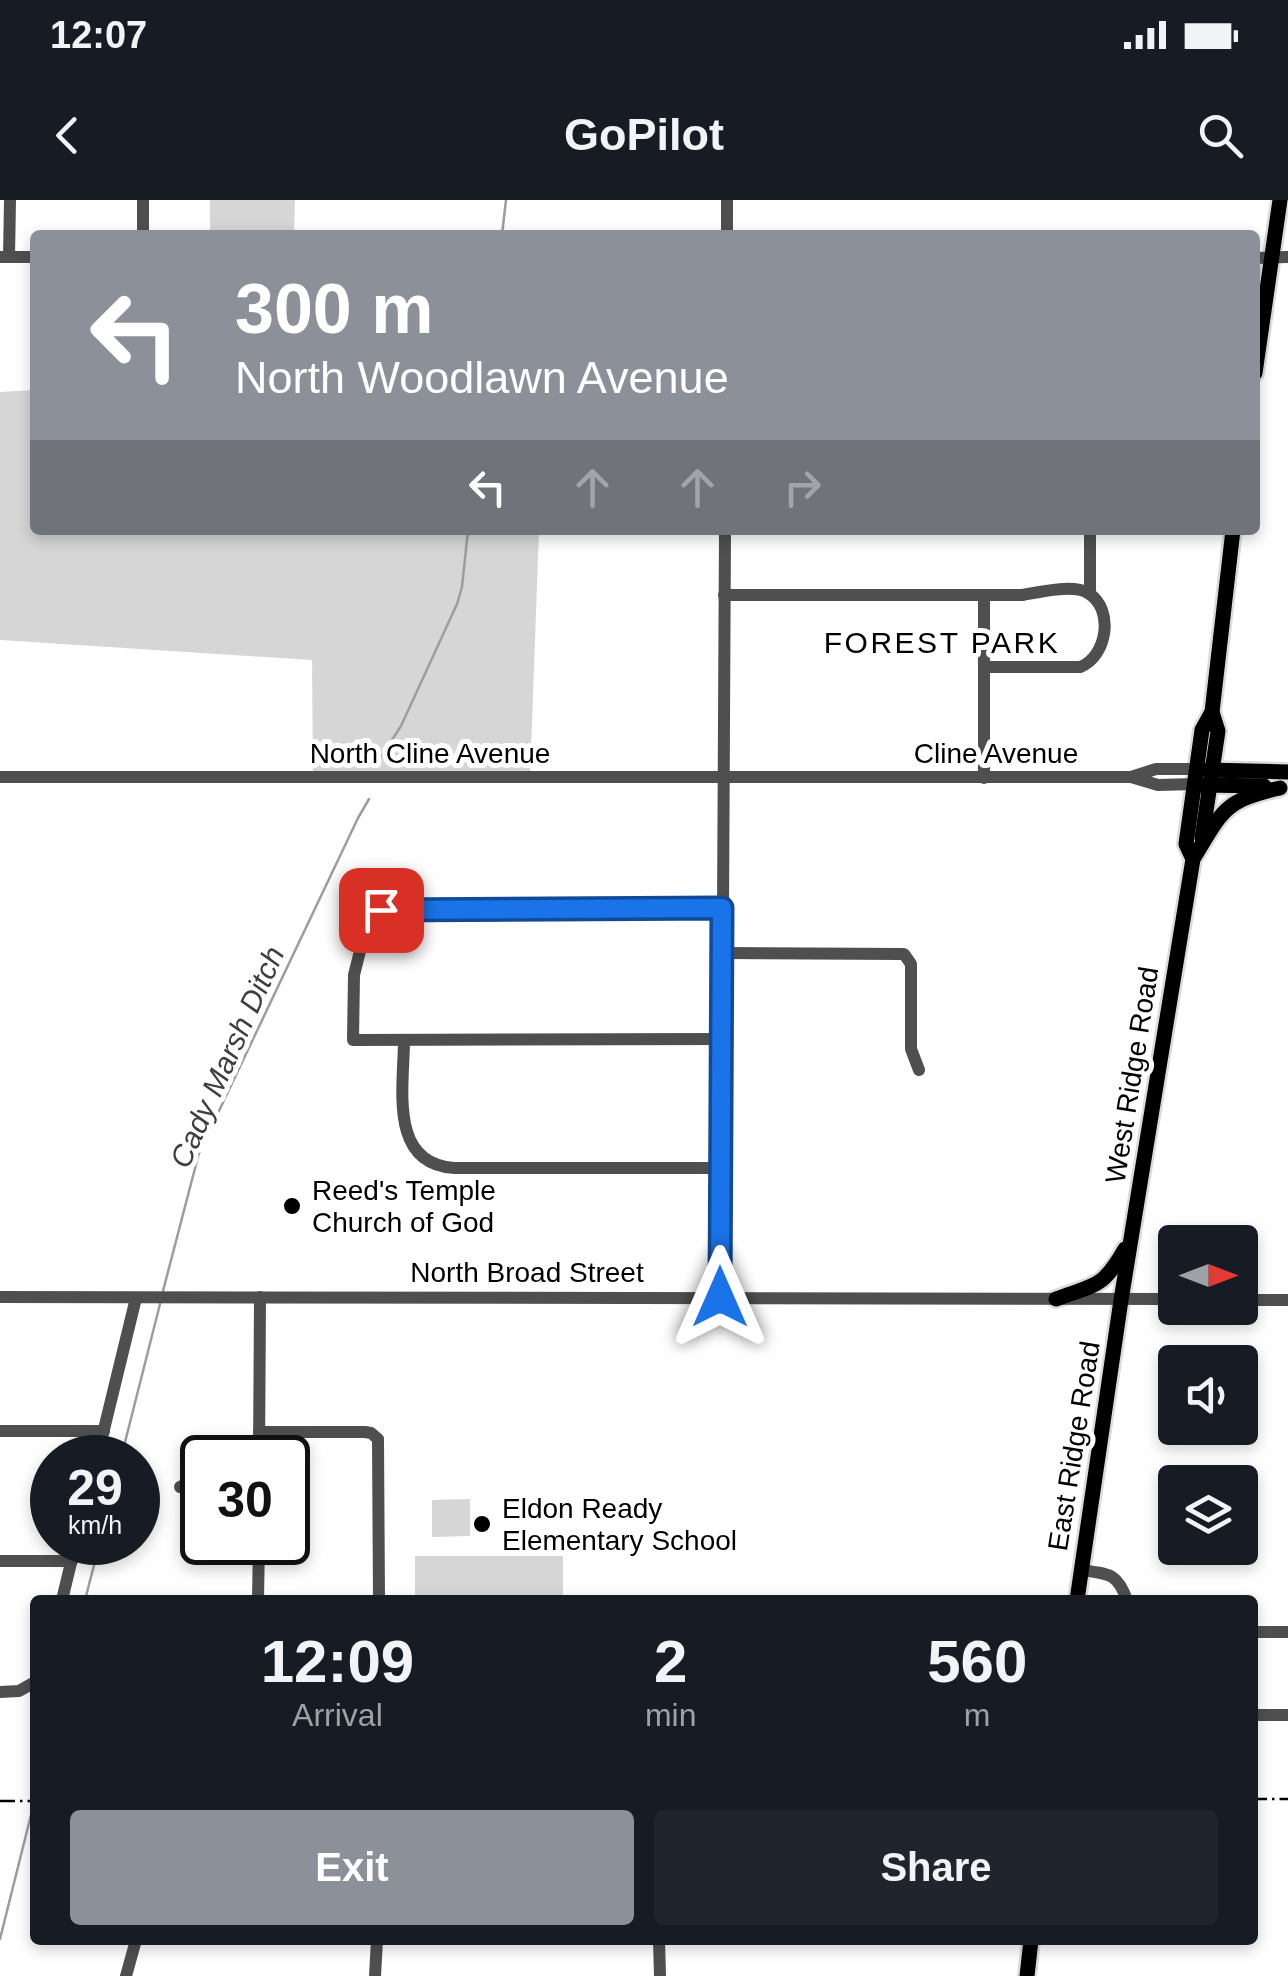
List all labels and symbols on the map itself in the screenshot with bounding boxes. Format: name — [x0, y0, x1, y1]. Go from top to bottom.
district label: FOREST PARK — [824, 626, 1060, 659]
street label: North Cline Avenue — [310, 738, 550, 769]
street label: Cline Avenue — [914, 738, 1078, 769]
pin — [339, 868, 424, 953]
water label: Cady Marsh Ditch — [163, 941, 291, 1173]
street label: West Ridge Road — [1100, 964, 1164, 1186]
place label: Reed's Temple Church of God — [312, 1175, 496, 1238]
marker: Reed's Temple Church of God — [281, 1195, 303, 1217]
north arrow — [1158, 1225, 1258, 1325]
position arrow — [668, 1245, 772, 1349]
street label: North Broad Street — [410, 1257, 644, 1288]
street label: East Ridge Road — [1042, 1339, 1106, 1553]
speed limit sign: 30 — [180, 1435, 310, 1565]
place label: Eldon Ready Elementary School — [502, 1493, 737, 1556]
marker: Eldon Ready Elementary School — [471, 1513, 493, 1535]

